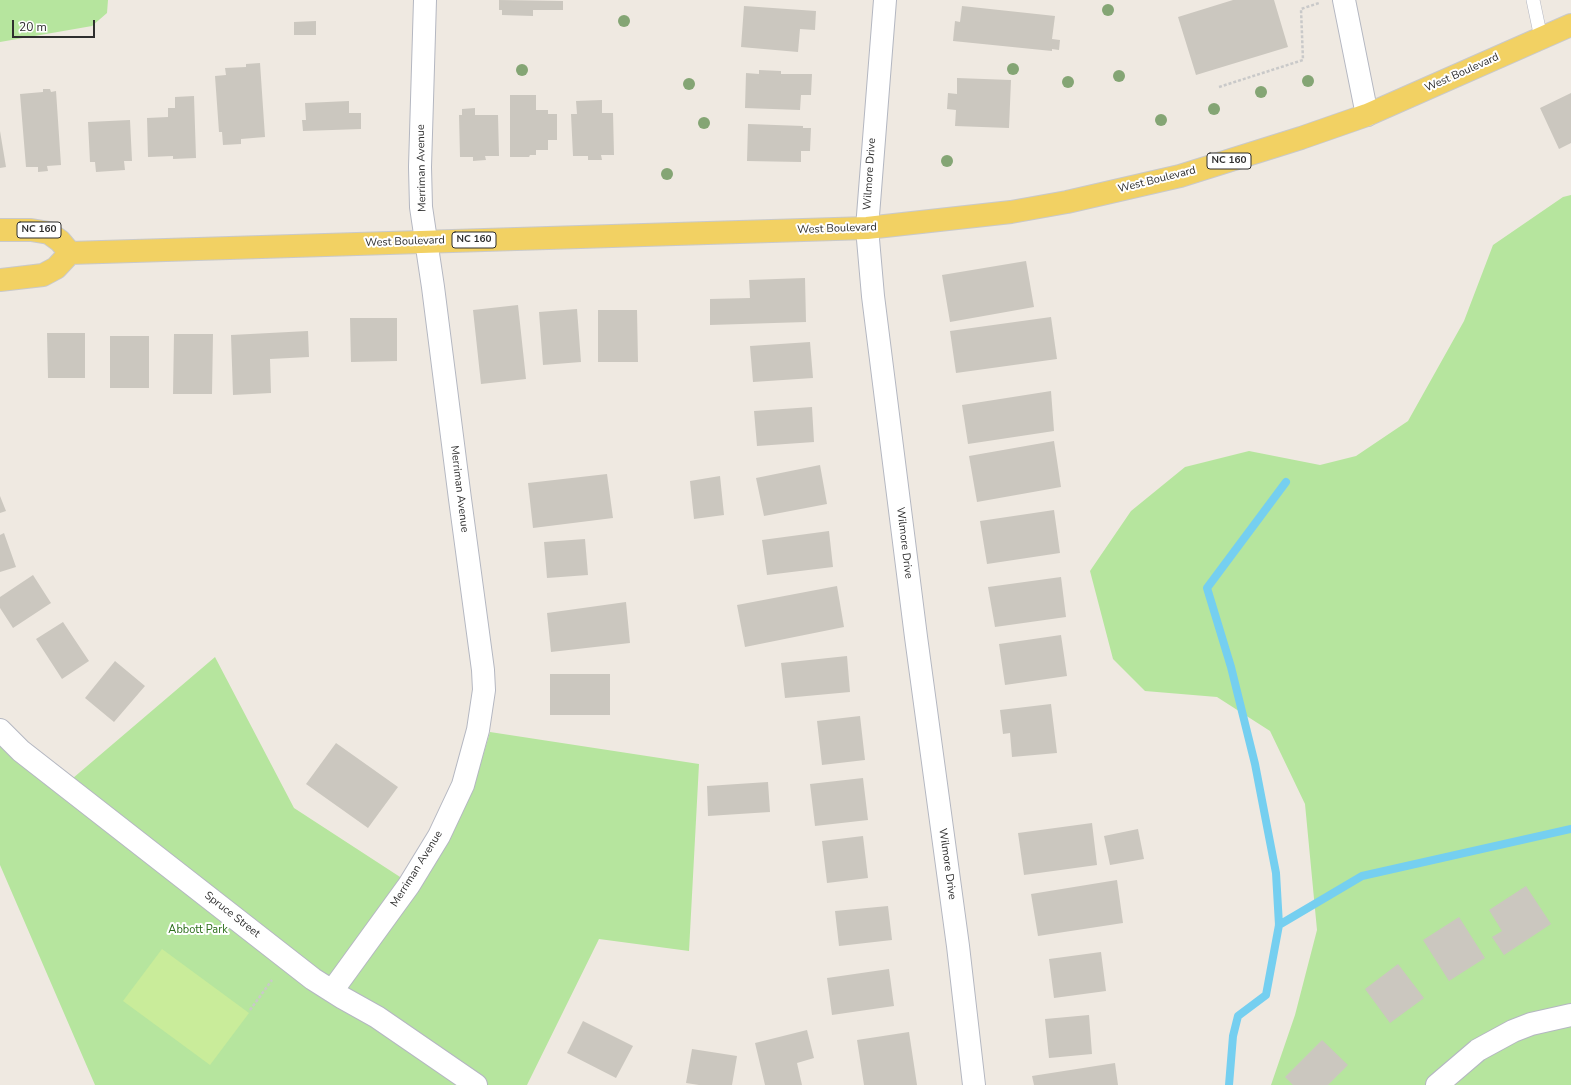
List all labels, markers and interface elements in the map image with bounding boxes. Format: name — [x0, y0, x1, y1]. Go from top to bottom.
scale bar — [14, 12, 97, 38]
text: 20 m — [19, 19, 47, 35]
street label: West Boulevard — [1423, 51, 1501, 95]
street label: Merriman Avenue — [415, 124, 429, 212]
street label: Wilmore Drive — [861, 138, 879, 210]
road number: NC 160 — [1207, 153, 1251, 169]
street label: West Boulevard — [1117, 164, 1197, 196]
street label: West Boulevard — [797, 221, 877, 237]
road number: NC 160 — [17, 222, 61, 238]
road number: NC 160 — [452, 232, 496, 248]
street label: West Boulevard — [365, 234, 445, 250]
street label: Merriman Avenue — [447, 445, 471, 533]
street label: Wilmore Drive — [893, 506, 915, 580]
street label: Wilmore Drive — [935, 827, 959, 901]
street label: Merriman Avenue — [388, 828, 446, 910]
street label: Spruce Street — [202, 889, 262, 941]
park label: Abbott Park — [168, 923, 228, 937]

